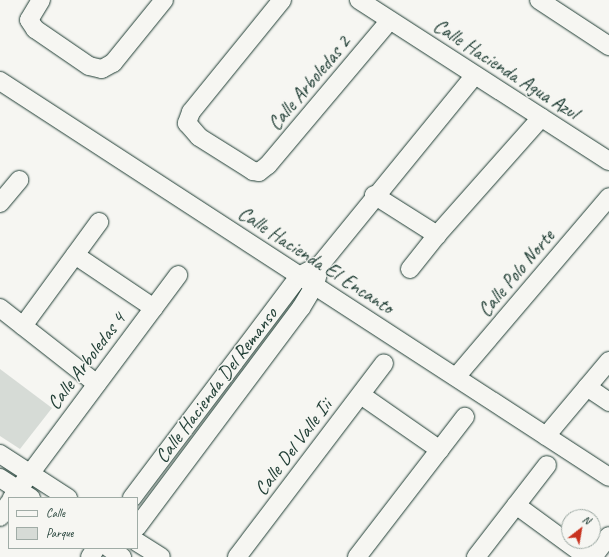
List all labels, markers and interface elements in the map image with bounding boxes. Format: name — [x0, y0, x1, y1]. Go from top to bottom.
street label: Calle Hacienda Agua Azul — [429, 13, 583, 125]
street label: Calle Arboledas 2 — [263, 31, 355, 135]
street label: Calle Hacienda El Encanto — [234, 201, 398, 319]
street label: Calle Polo Norte — [473, 224, 559, 322]
street label: Calle Hacienda Del Remanso — [149, 302, 283, 468]
street label: Calle Arboledas 4 — [42, 308, 130, 414]
street label: Calle Del Valle Iii — [249, 394, 337, 500]
legend — [8, 497, 138, 549]
text: Calle — [46, 505, 65, 521]
north arrow — [561, 509, 601, 549]
text: N — [580, 512, 593, 527]
text: Parque — [46, 525, 74, 541]

